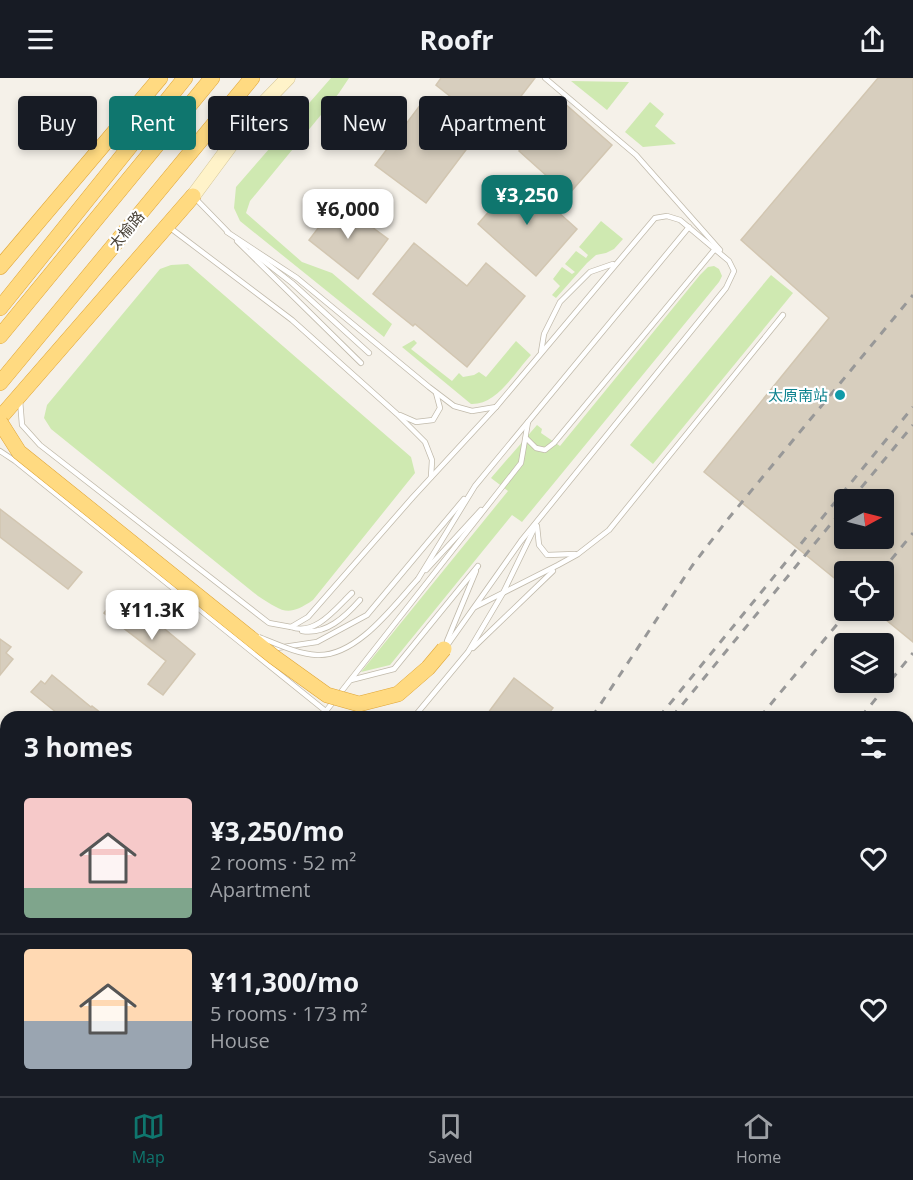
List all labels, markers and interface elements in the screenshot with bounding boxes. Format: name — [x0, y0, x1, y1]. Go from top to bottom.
text: Roofr — [420, 21, 493, 58]
icon: menu — [24, 23, 57, 56]
icon: share — [856, 23, 889, 56]
chip: Buy — [18, 96, 97, 150]
chip: Rent — [109, 96, 196, 150]
chip: Filters — [208, 96, 309, 150]
chip: New — [321, 96, 407, 150]
chip: Apartment — [419, 96, 567, 150]
pin: ¥3,250 — [478, 175, 576, 226]
text: ¥3,250 — [496, 181, 558, 208]
pin: ¥6,000 — [299, 189, 397, 240]
text: ¥6,000 — [317, 195, 379, 222]
street label: 太榆路 — [104, 206, 148, 254]
place label: 太原南站 — [768, 385, 828, 405]
marker: 太原南站 — [833, 388, 847, 402]
north arrow — [834, 489, 894, 549]
map controls — [834, 489, 894, 693]
button: locate — [834, 561, 894, 621]
pin: ¥11.3K — [103, 590, 201, 641]
text: ¥11.3K — [120, 596, 184, 623]
button: layers — [834, 633, 894, 693]
text: 3 homes — [24, 729, 133, 765]
icon: filters — [857, 731, 890, 764]
text: ¥3,250/mo — [210, 813, 344, 849]
icon: home — [72, 822, 144, 894]
icon: heart — [857, 842, 890, 875]
text: 2 rooms · 52 m² — [210, 849, 356, 876]
text: Apartment — [210, 876, 310, 903]
text: ¥11,300/mo — [210, 964, 359, 1000]
icon: home — [72, 973, 144, 1045]
icon: heart — [857, 993, 890, 1026]
text: 5 rooms · 173 m² — [210, 1000, 368, 1027]
text: House — [210, 1027, 270, 1054]
tab: Map — [132, 1110, 165, 1168]
tab: Saved — [428, 1110, 473, 1168]
tab: Home — [736, 1110, 781, 1168]

